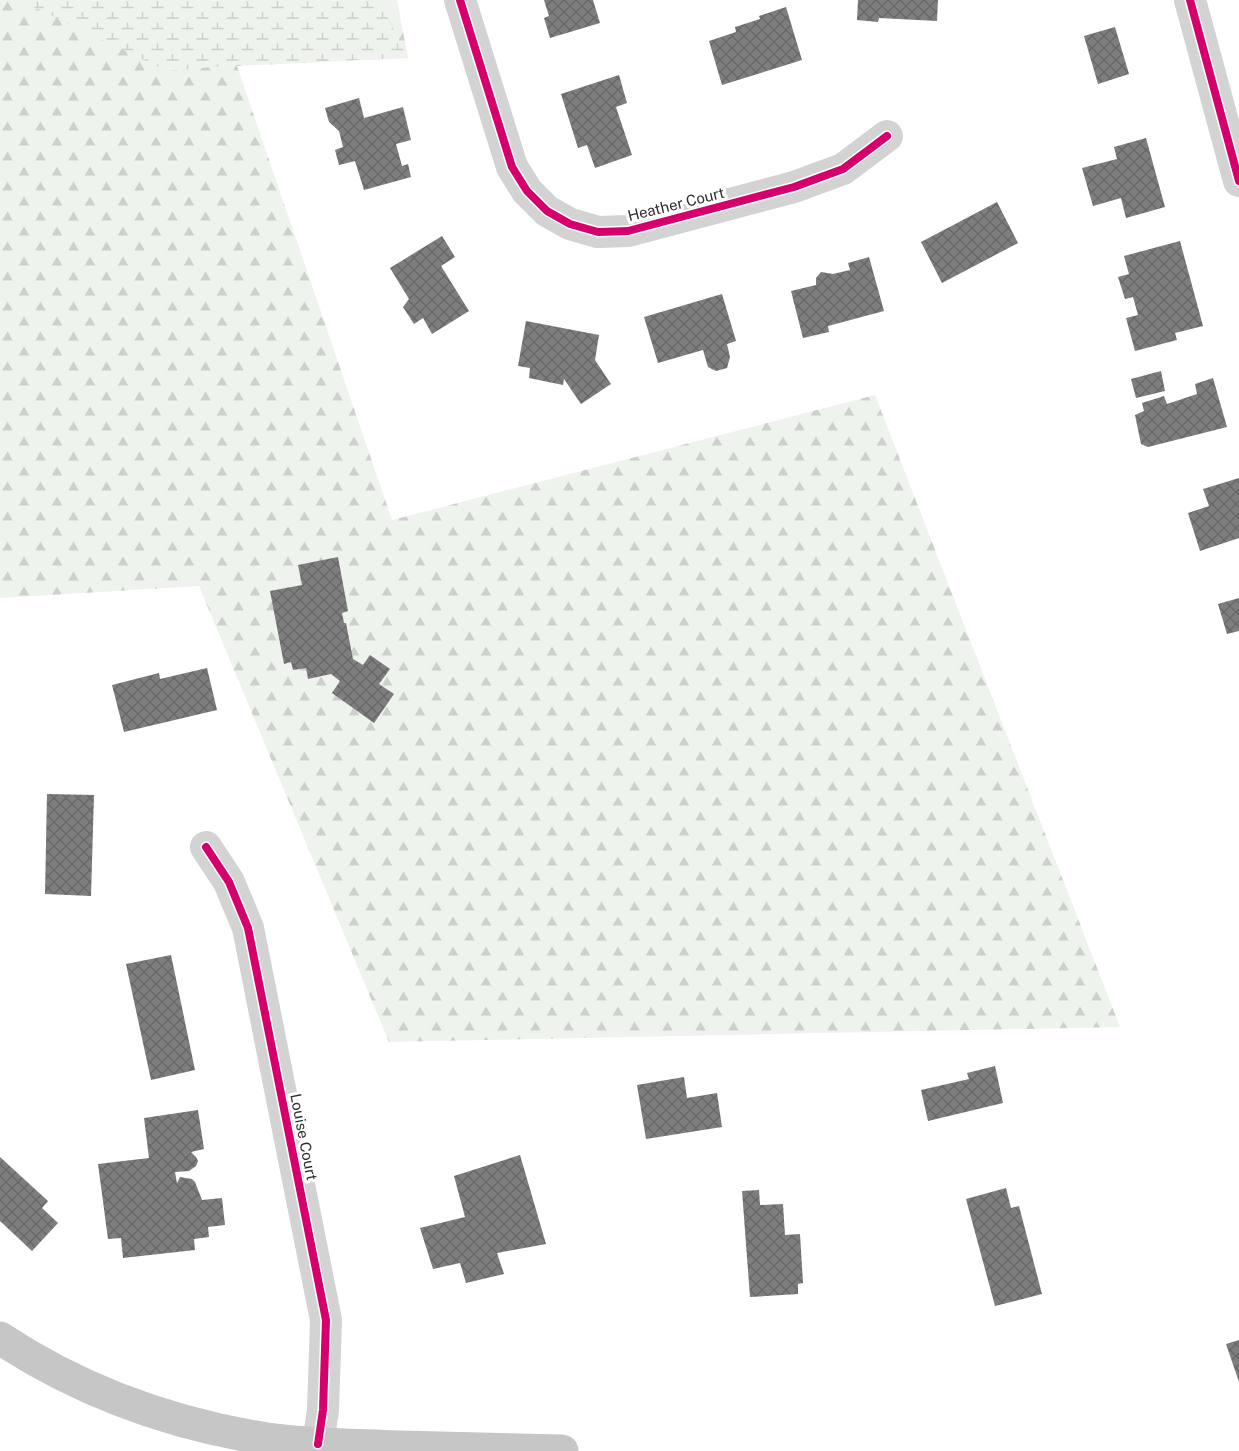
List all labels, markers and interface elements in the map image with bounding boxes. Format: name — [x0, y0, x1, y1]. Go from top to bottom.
street label: Heather Court — [626, 184, 726, 224]
street label: Louise Court — [287, 1092, 321, 1182]

